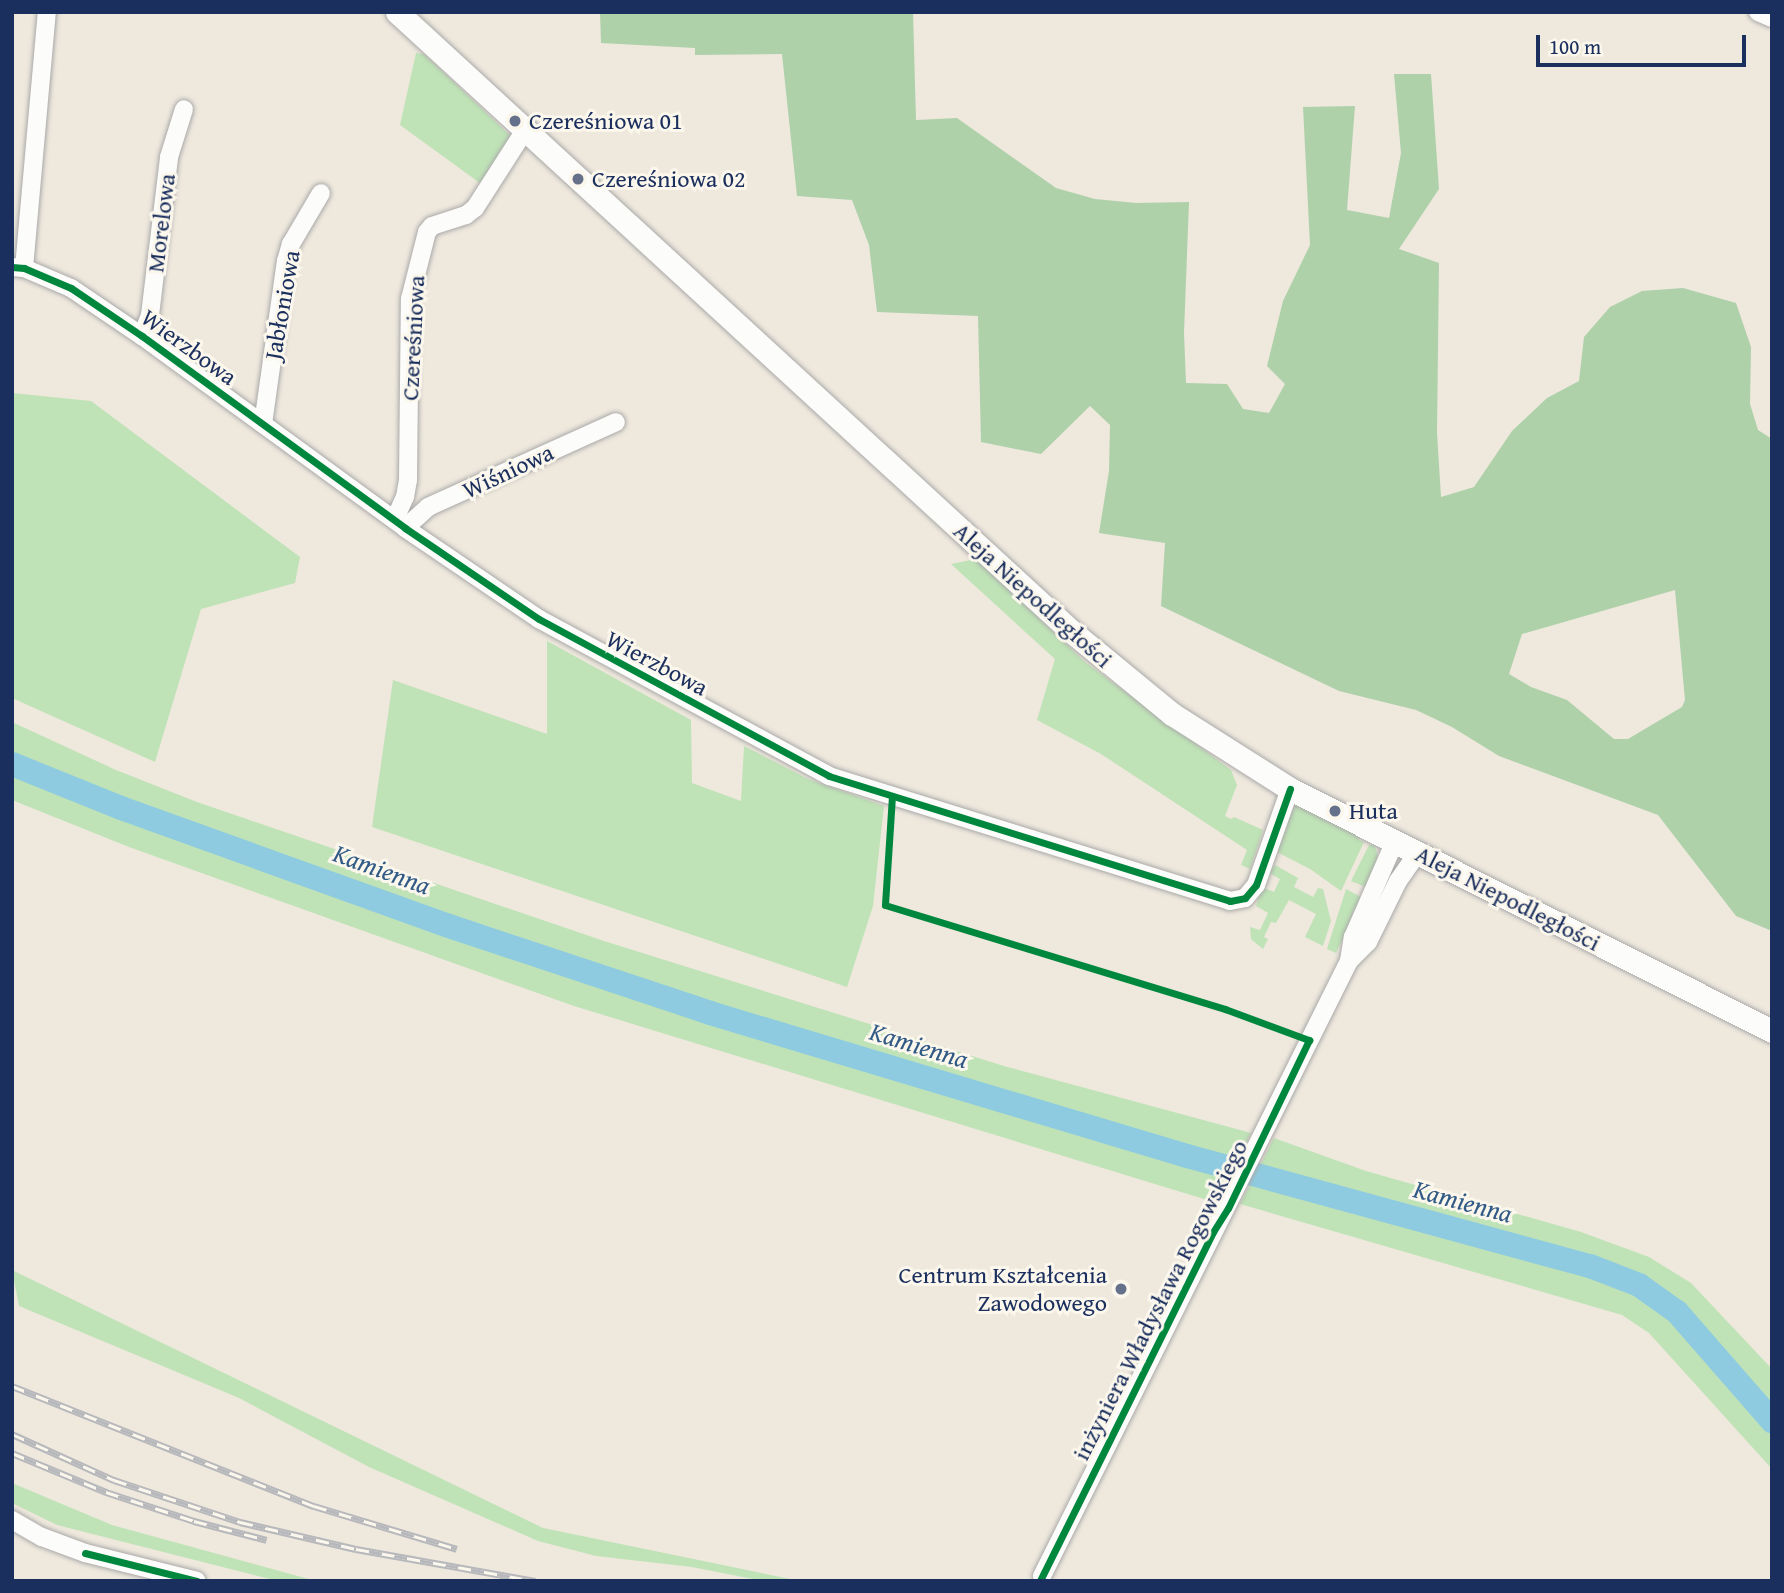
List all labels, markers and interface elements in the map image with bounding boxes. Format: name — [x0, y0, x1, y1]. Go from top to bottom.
scale bar — [1539, 21, 1749, 65]
text: 100 m — [1549, 31, 1601, 62]
place label: Czereśniowa 01 — [529, 107, 683, 135]
marker: Czereśniowa 01 — [507, 113, 523, 129]
place label: Czereśniowa 02 — [592, 165, 746, 193]
marker: Czereśniowa 02 — [570, 171, 586, 187]
street label: Morelowa — [141, 172, 181, 274]
street label: Jabłoniowa — [258, 248, 306, 362]
street label: Czereśniowa — [395, 275, 431, 401]
street label: Wierzbowa — [136, 303, 242, 391]
street label: Wiśniowa — [458, 437, 558, 505]
street label: Aleja Niepodległości — [948, 516, 1118, 674]
street label: Wierzbowa — [601, 624, 713, 702]
place label: Huta — [1349, 797, 1398, 825]
marker: Huta — [1327, 803, 1343, 819]
water label: Kamienna — [329, 837, 435, 901]
street label: Aleja Niepodległości — [1411, 839, 1605, 957]
water label: Kamienna — [866, 1015, 972, 1075]
street label: inżyniera Władysława Rogowskiego — [1066, 1135, 1254, 1465]
water label: Kamienna — [1410, 1173, 1516, 1229]
place label: Centrum Kształcenia Zawodowego — [898, 1261, 1107, 1317]
marker: Centrum Kształcenia Zawodowego — [1113, 1281, 1129, 1297]

